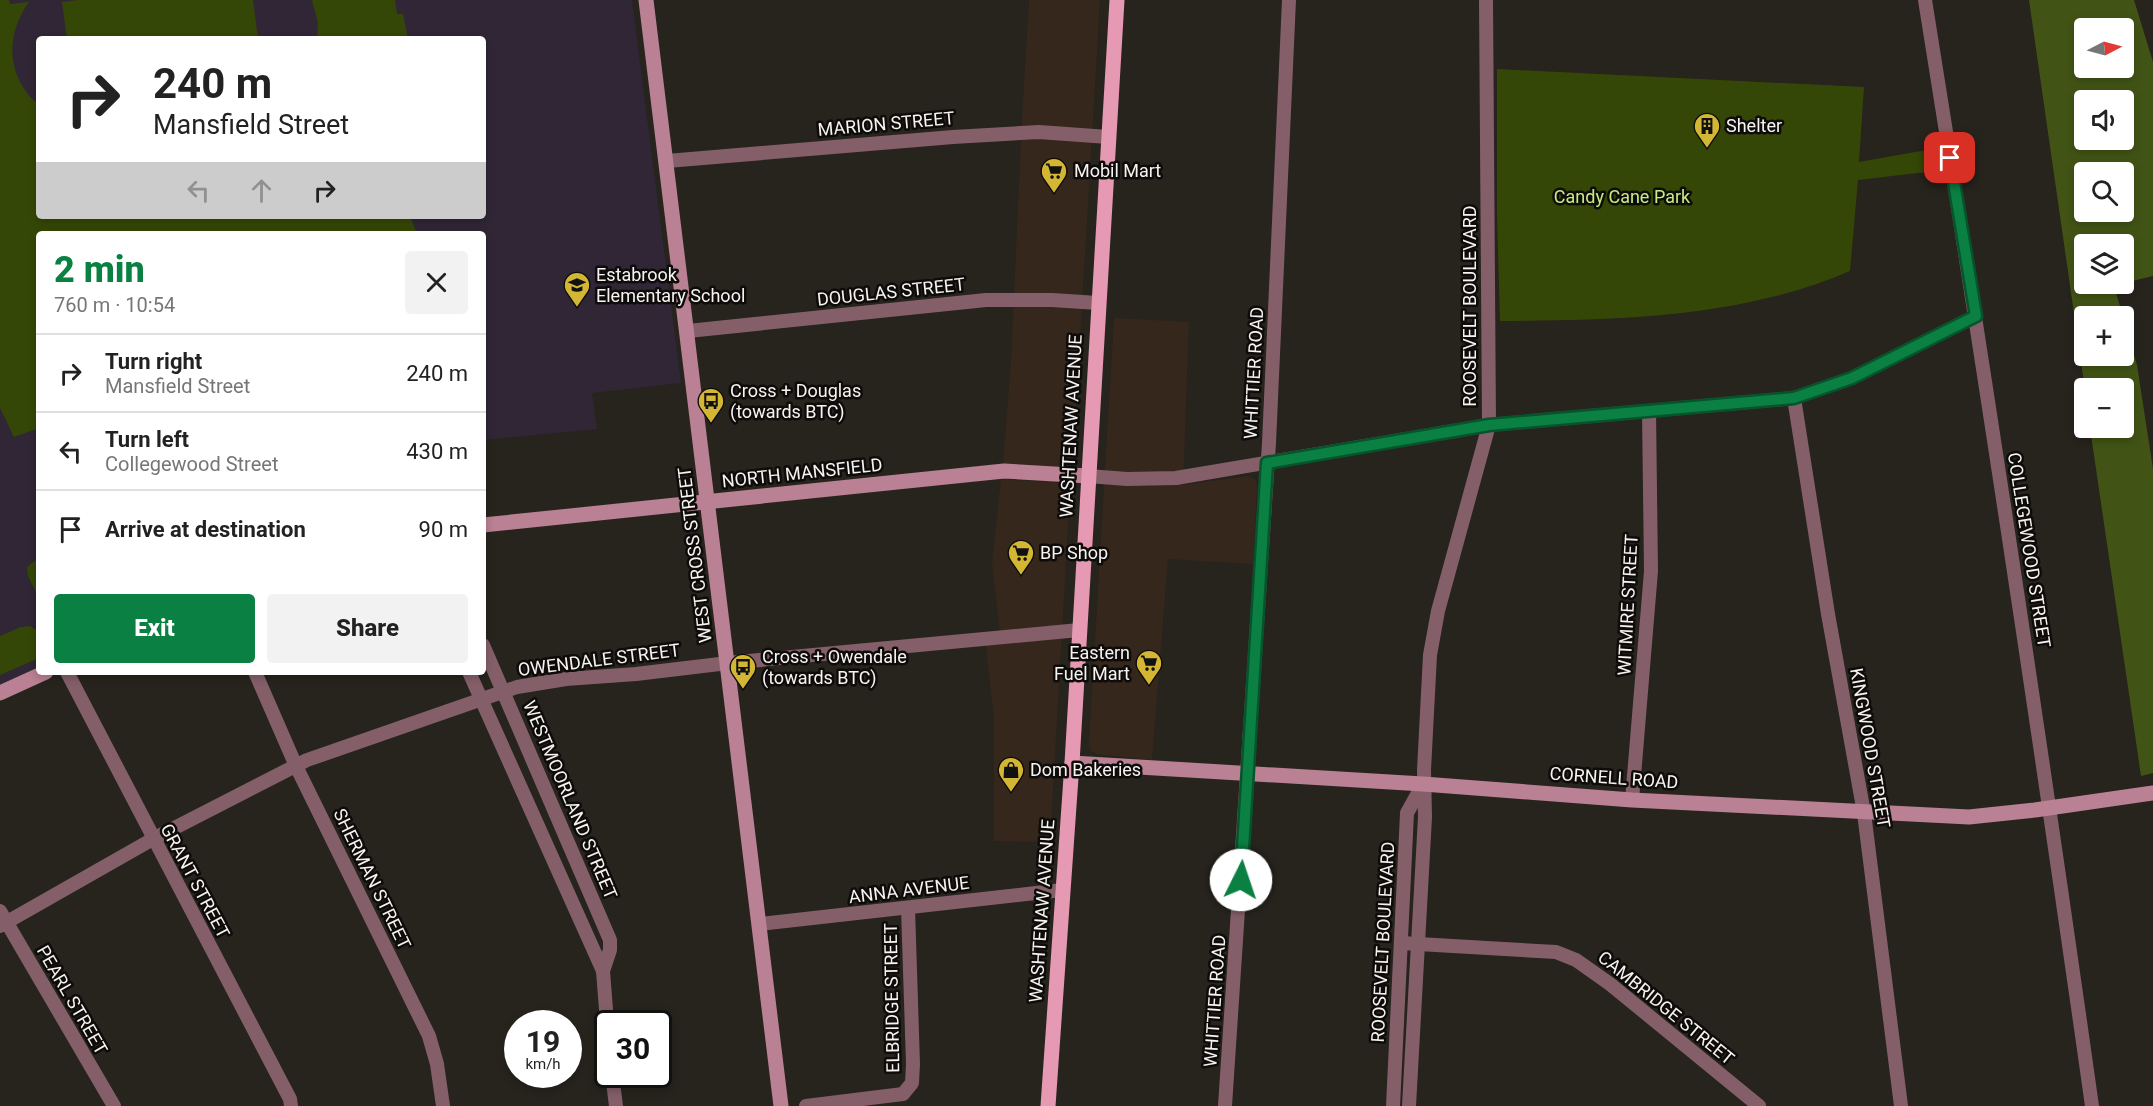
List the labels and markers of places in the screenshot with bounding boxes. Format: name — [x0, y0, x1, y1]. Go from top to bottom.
building icon: Shelter — [1692, 111, 1722, 149]
place label: Shelter — [1726, 115, 1782, 136]
pin — [1924, 132, 1975, 183]
supermarket icon: Mobil Mart — [1039, 156, 1069, 194]
place label: Mobil Mart — [1074, 160, 1161, 181]
place label: Estabrook Elementary School — [596, 264, 745, 306]
school or university icon: Estabrook Elementary School — [562, 270, 592, 308]
place label: Cross + Douglas (towards BTC) — [730, 380, 861, 423]
bus stop icon: Cross + Douglas (towards BTC) — [696, 386, 726, 424]
supermarket icon: BP Shop — [1006, 538, 1036, 576]
place label: BP Shop — [1040, 542, 1108, 563]
place label: Eastern Fuel Mart — [1054, 642, 1130, 684]
place label: Cross + Owendale (towards BTC) — [762, 646, 907, 689]
supermarket icon: Eastern Fuel Mart — [1134, 648, 1164, 686]
bus stop icon: Cross + Owendale (towards BTC) — [728, 652, 758, 690]
shop icon: Dom Bakeries — [996, 755, 1026, 793]
place label: Dom Bakeries — [1030, 759, 1141, 780]

